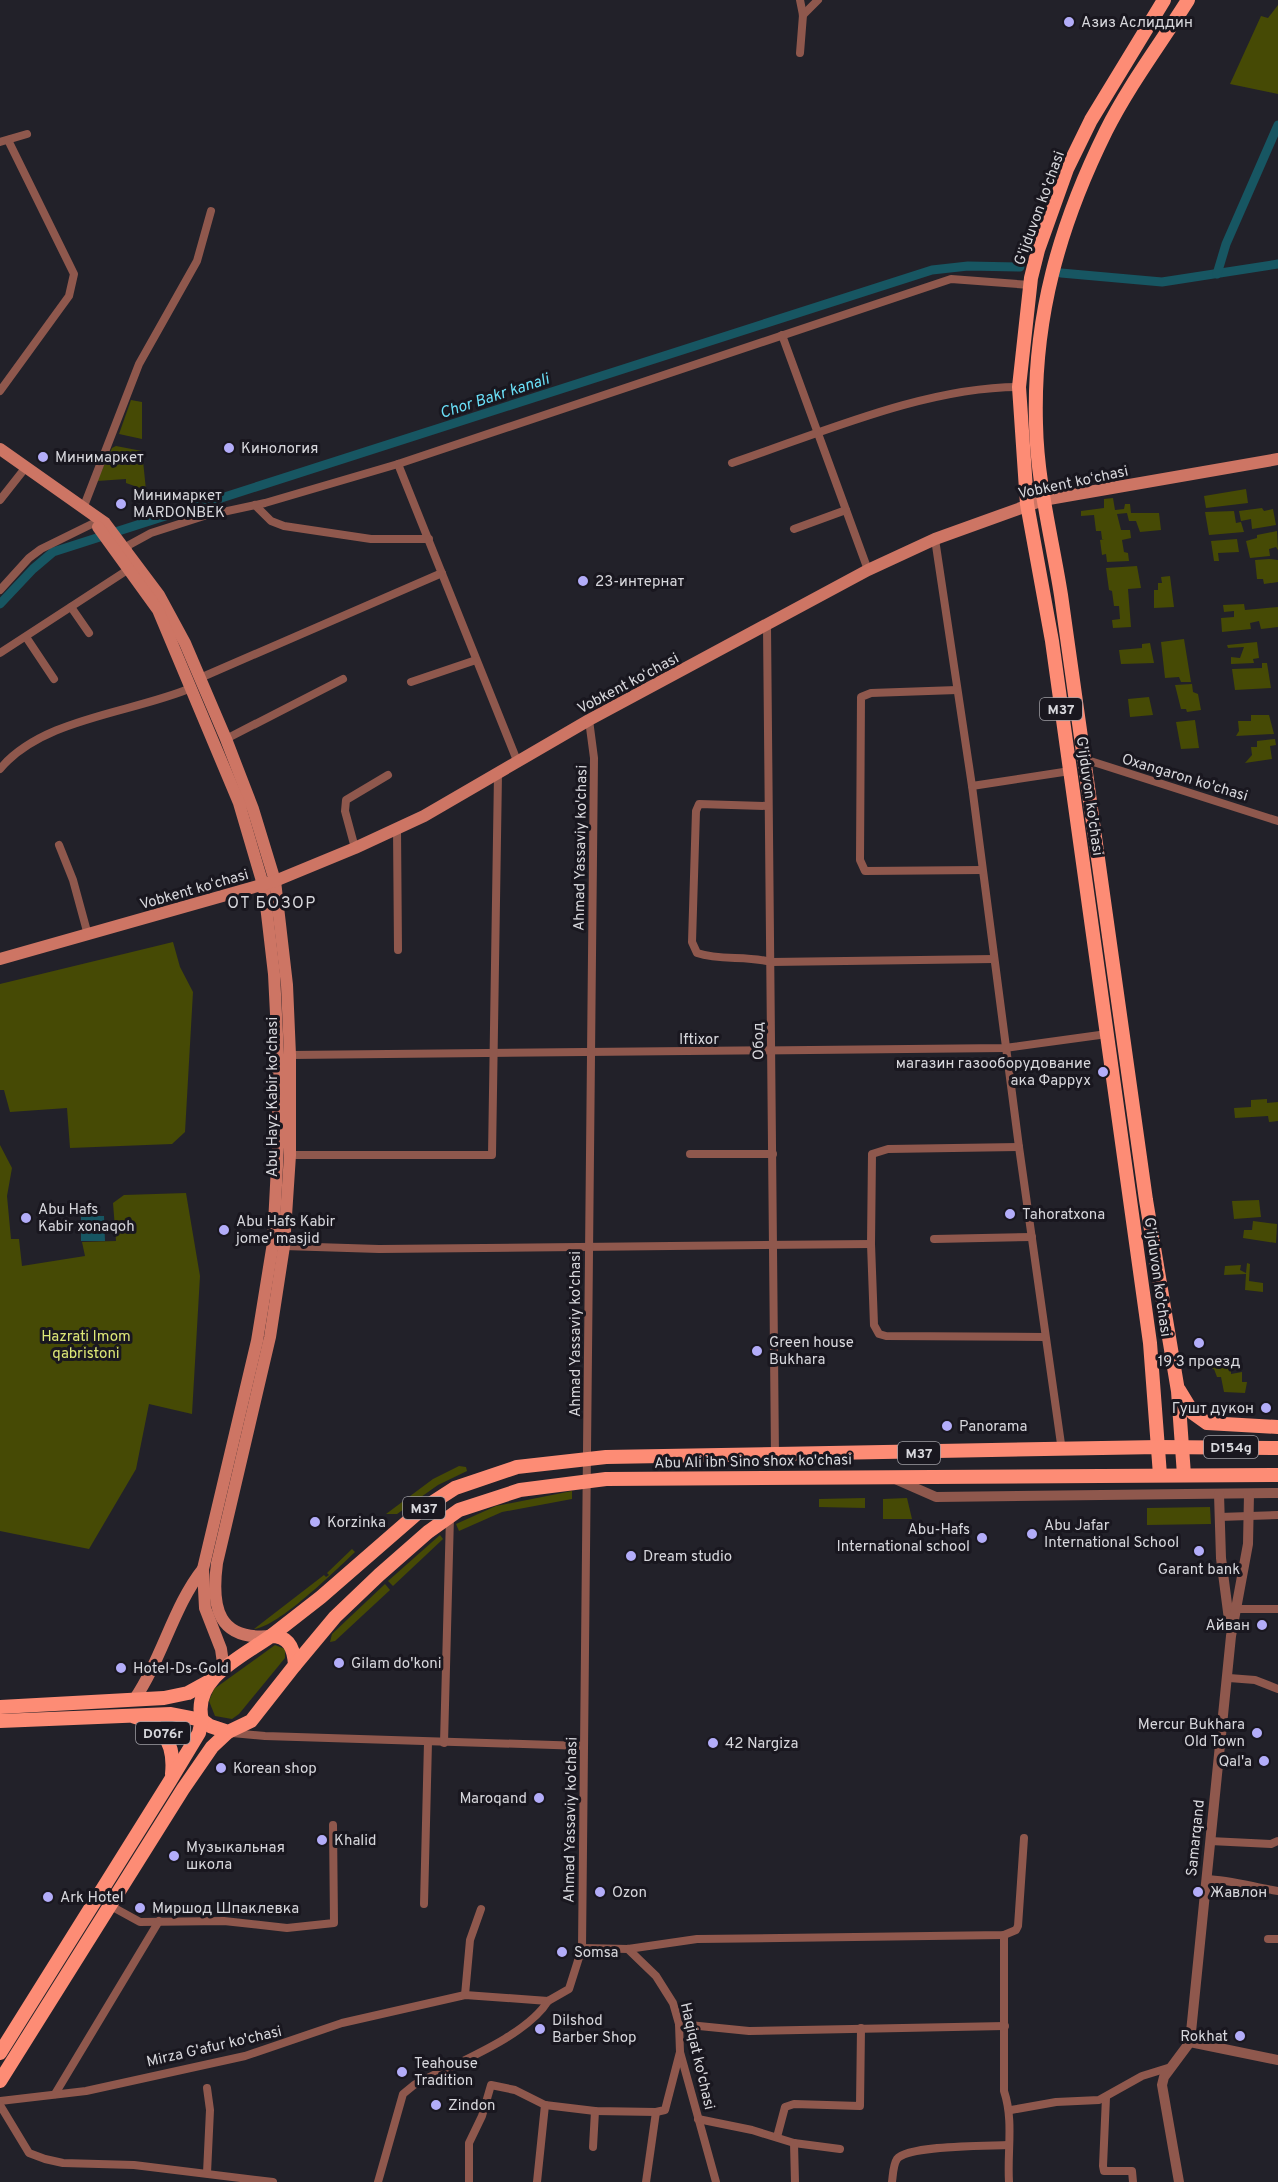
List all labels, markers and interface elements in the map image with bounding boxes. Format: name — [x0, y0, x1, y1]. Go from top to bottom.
place label: Азиз Аслиддин — [1081, 14, 1193, 33]
marker: Азиз Аслиддин — [1062, 15, 1076, 29]
street label: G'ijduvon ko'chasi — [1011, 149, 1070, 268]
water label: Chor Bakr kanali — [437, 369, 553, 424]
place label: Кинология — [241, 440, 318, 459]
marker: Кинология — [222, 441, 236, 455]
place label: Минимаркет — [55, 449, 144, 468]
marker: Минимаркет — [36, 450, 50, 464]
street label: Vobkent koʻchasi — [1016, 463, 1130, 504]
place label: Минимаркет MARDONBEK — [133, 487, 225, 523]
marker: Минимаркет MARDONBEK — [114, 497, 128, 511]
place label: 23-интернат — [595, 573, 684, 592]
marker: 23-интернат — [576, 574, 590, 588]
street label: Vobkent koʻchasi — [575, 650, 683, 719]
road number: M37 — [1040, 698, 1082, 720]
street label: G'ijduvon ko'chasi — [1071, 735, 1106, 857]
street label: Oxangaron ko'chasi — [1119, 750, 1250, 807]
street label: Ahmad Yassaviy ko'chasi — [571, 765, 592, 931]
street label: Vobkent koʻchasi — [138, 866, 251, 915]
district label: ОТ БОЗОР — [227, 894, 317, 914]
street label: Abu Hayz Kabir ko'chasi — [264, 1017, 283, 1177]
street label: Обод — [750, 1022, 769, 1060]
street label: Iftixor — [679, 1031, 719, 1050]
place label: магазин газооборудование ака Фаррух — [896, 1055, 1091, 1091]
marker: магазин газооборудование ака Фаррух — [1096, 1065, 1110, 1079]
place label: Abu Hafs Kabir xonaqoh — [38, 1201, 135, 1237]
place label: Tahoratxona — [1022, 1206, 1105, 1225]
marker: Tahoratxona — [1003, 1207, 1017, 1221]
marker: Abu Hafs Kabir xonaqoh — [19, 1211, 33, 1225]
place label: Abu Hafs Kabir jome' masjid — [235, 1213, 336, 1249]
street label: G'ijduvon ko'chasi — [1139, 1216, 1174, 1338]
marker: Abu Hafs Kabir jome' masjid — [217, 1223, 231, 1237]
street label: Ahmad Yassaviy ko'chasi — [567, 1251, 586, 1417]
park label: Hazrati Imom qabristoni — [41, 1328, 131, 1364]
place label: Green house Bukhara — [769, 1334, 854, 1370]
marker: 19 3 проезд — [1192, 1336, 1206, 1350]
marker: Green house Bukhara — [750, 1344, 764, 1358]
place label: 19 3 проезд — [1158, 1353, 1240, 1372]
place label: Гушт дукон — [1172, 1400, 1254, 1419]
marker: Гушт дукон — [1259, 1401, 1273, 1415]
place label: Panorama — [959, 1418, 1028, 1437]
marker: Panorama — [940, 1419, 954, 1433]
road number: D154g — [1204, 1436, 1258, 1458]
road number: M37 — [898, 1442, 940, 1464]
street label: Abu Ali ibn Sino shox ko'chasi — [654, 1451, 852, 1474]
road number: M37 — [403, 1497, 445, 1519]
place label: Korzinka — [327, 1514, 386, 1533]
marker: Korzinka — [308, 1515, 322, 1529]
place label: Abu Jafar International School — [1044, 1517, 1179, 1553]
place label: Abu-Hafs International school — [837, 1521, 970, 1557]
marker: Abu Jafar International School — [1025, 1527, 1039, 1541]
marker: Abu-Hafs International school — [975, 1531, 989, 1545]
marker: Garant bank — [1192, 1544, 1206, 1558]
place label: Dream studio — [643, 1548, 732, 1567]
marker: Dream studio — [624, 1549, 638, 1563]
place label: Garant bank — [1158, 1561, 1240, 1580]
place label: Айван — [1206, 1617, 1250, 1636]
marker: Айван — [1255, 1618, 1269, 1632]
place label: Gilam do'koni — [351, 1655, 441, 1674]
marker: Gilam do'koni — [332, 1656, 346, 1670]
place label: Hotel-Ds-Gold — [133, 1660, 229, 1679]
marker: Hotel-Ds-Gold — [114, 1661, 128, 1675]
place label: Mercur Bukhara Old Town — [1138, 1716, 1245, 1752]
road number: D076r — [136, 1722, 190, 1744]
marker: Mercur Bukhara Old Town — [1250, 1726, 1264, 1740]
place label: 42 Nargiza — [725, 1735, 798, 1754]
marker: 42 Nargiza — [706, 1736, 720, 1750]
street label: Ahmad Yassaviy ko'chasi — [561, 1737, 582, 1903]
place label: Qal'a — [1218, 1753, 1252, 1772]
marker: Qal'a — [1257, 1754, 1271, 1768]
place label: Korean shop — [233, 1760, 317, 1779]
marker: Korean shop — [214, 1761, 228, 1775]
place label: Maroqand — [460, 1790, 527, 1809]
marker: Maroqand — [532, 1791, 546, 1805]
street label: Samarqand — [1183, 1799, 1210, 1878]
place label: Khalid — [334, 1832, 376, 1851]
marker: Khalid — [315, 1833, 329, 1847]
place label: Музыкальная школа — [186, 1839, 285, 1875]
marker: Музыкальная школа — [167, 1849, 181, 1863]
place label: Ozon — [612, 1884, 647, 1903]
place label: Жавлон — [1210, 1884, 1267, 1903]
marker: Ozon — [593, 1885, 607, 1899]
marker: Жавлон — [1191, 1885, 1205, 1899]
place label: Ark Hotel — [60, 1889, 124, 1908]
marker: Ark Hotel — [41, 1890, 55, 1904]
place label: Миршод Шпаклевка — [152, 1900, 299, 1919]
marker: Миршод Шпаклевка — [133, 1901, 147, 1915]
place label: Somsa — [574, 1944, 619, 1963]
marker: Somsa — [555, 1945, 569, 1959]
street label: Haqiqat ko'chasi — [675, 2001, 718, 2112]
place label: Dilshod Barber Shop — [552, 2012, 637, 2048]
marker: Dilshod Barber Shop — [533, 2022, 547, 2036]
street label: Mirza G'afur ko'chasi — [145, 2023, 284, 2072]
place label: Rokhat — [1180, 2028, 1228, 2047]
marker: Rokhat — [1233, 2029, 1247, 2043]
place label: Teahouse Tradition — [414, 2055, 478, 2091]
marker: Teahouse Tradition — [395, 2065, 409, 2079]
place label: Zindon — [448, 2097, 495, 2116]
marker: Zindon — [429, 2098, 443, 2112]

